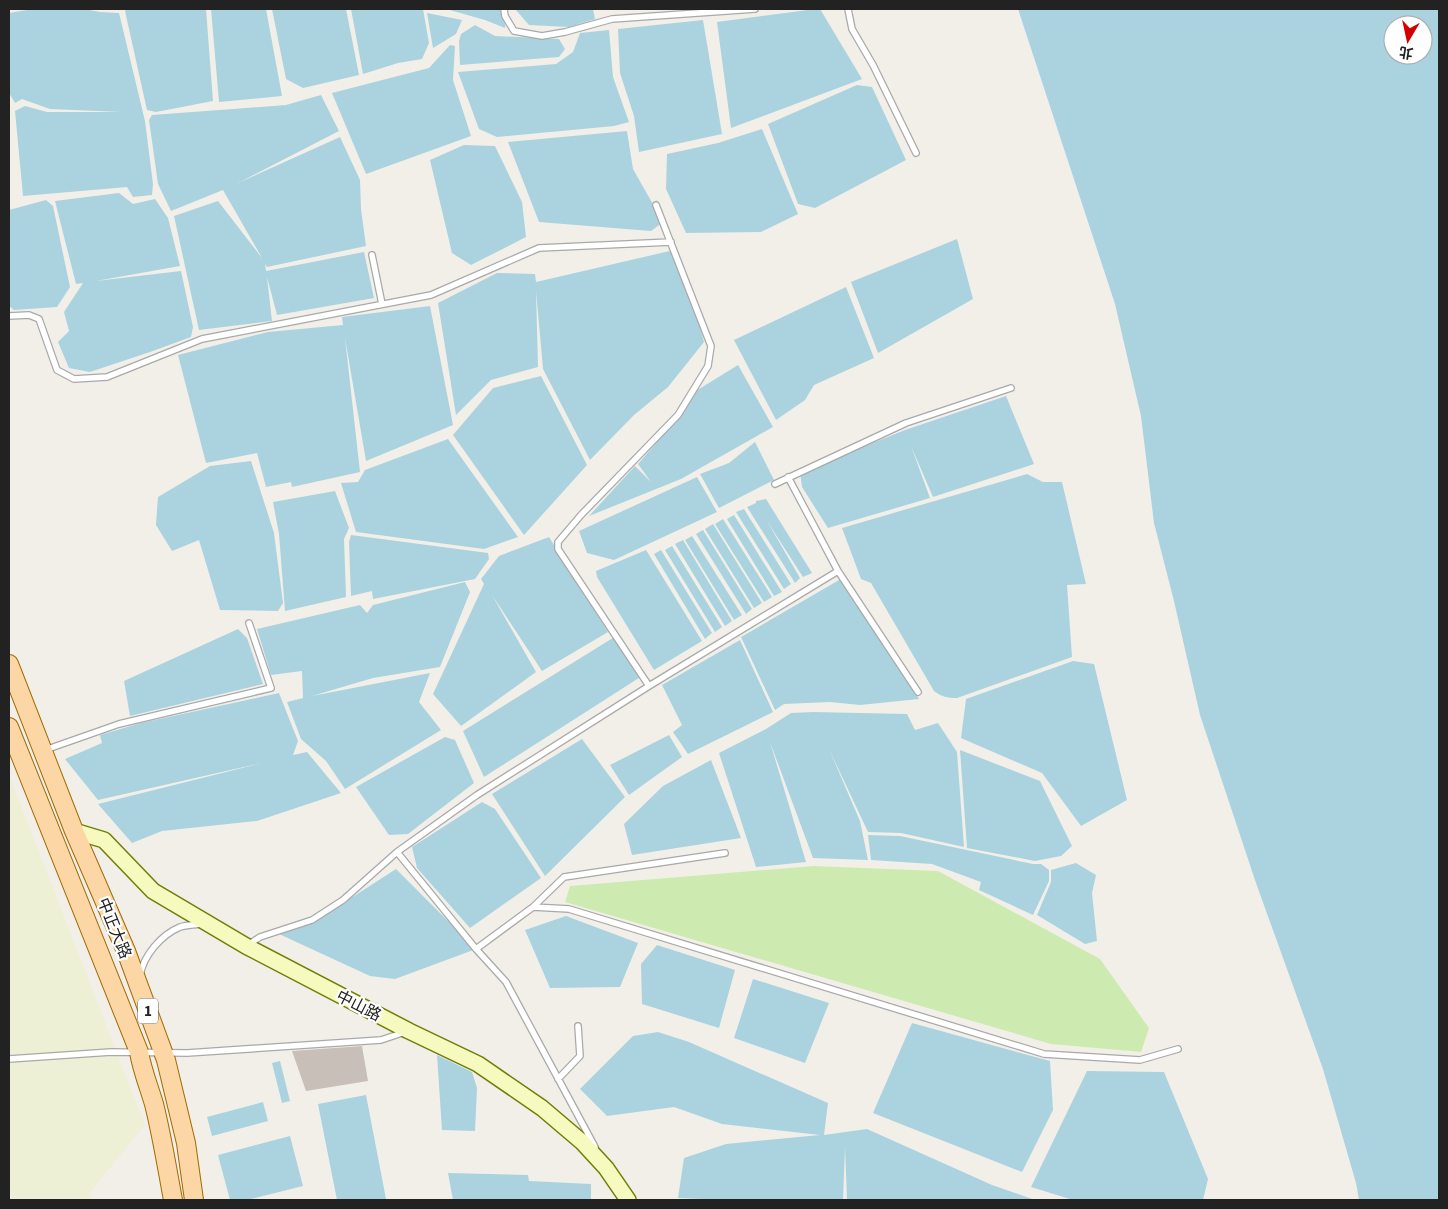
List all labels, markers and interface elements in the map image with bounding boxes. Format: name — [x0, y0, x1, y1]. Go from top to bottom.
north arrow — [1383, 15, 1433, 65]
text: 北 — [1398, 41, 1415, 63]
street label: 中正大路 — [92, 895, 136, 962]
street label: 中山路 — [332, 985, 385, 1027]
road number: 1 — [138, 998, 158, 1024]

